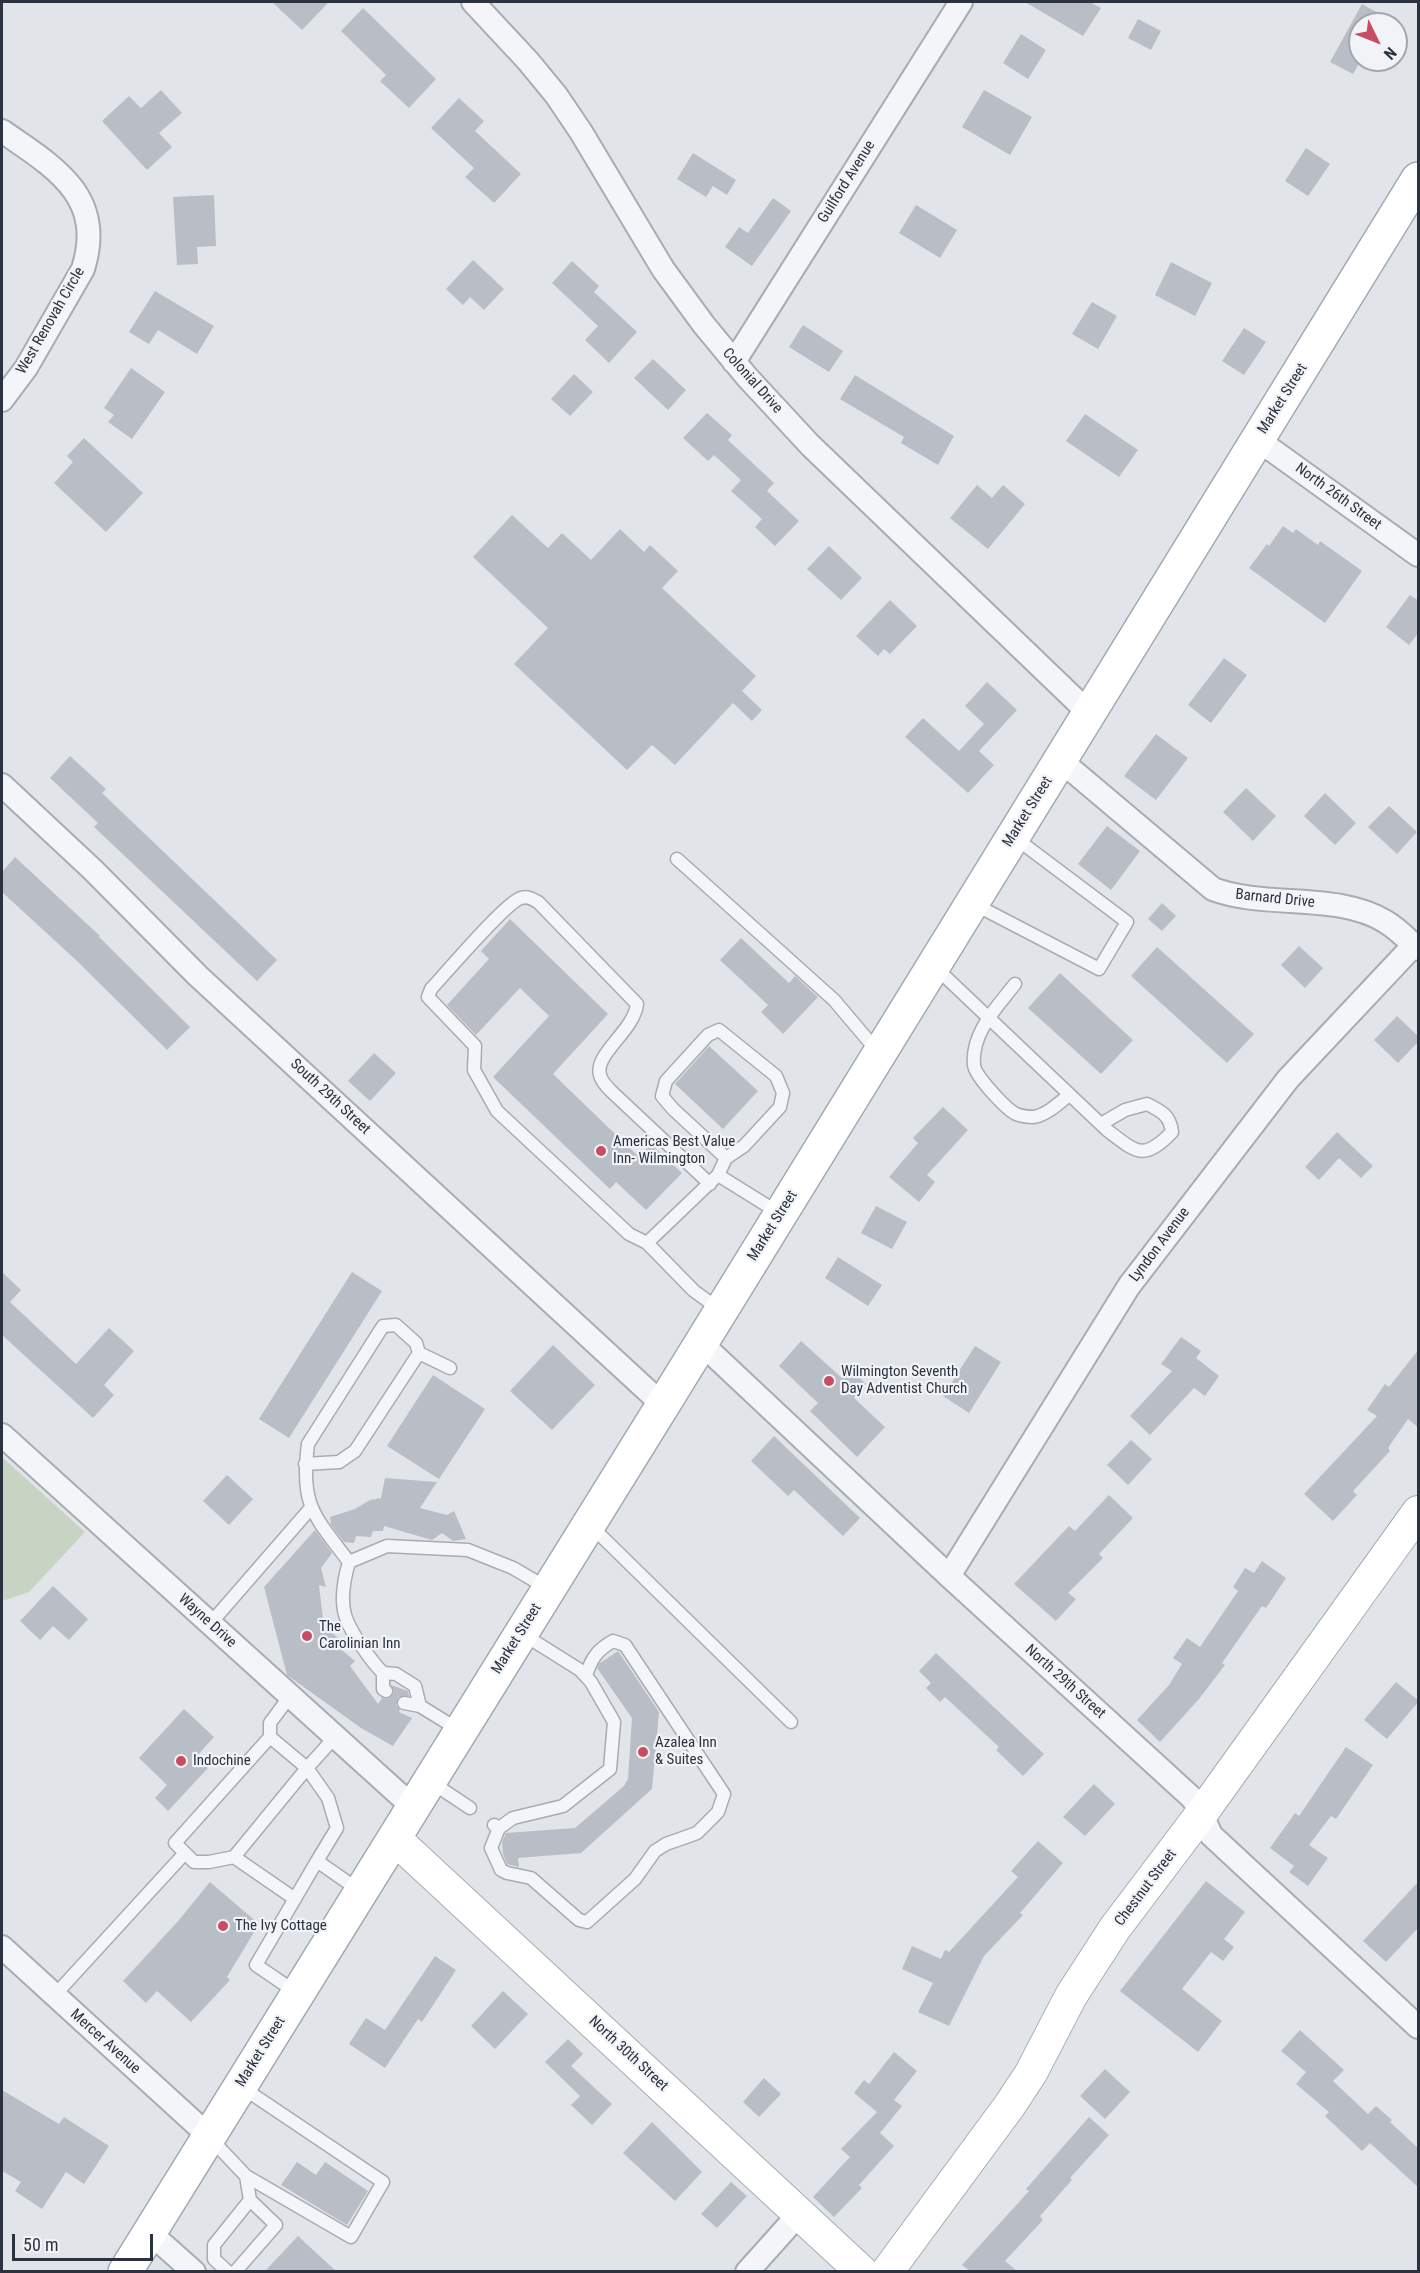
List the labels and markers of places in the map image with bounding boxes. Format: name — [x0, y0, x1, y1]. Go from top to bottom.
place label: Americas Best Value Inn- Wilmington — [613, 1133, 735, 1168]
marker: Americas Best Value Inn- Wilmington — [594, 1144, 608, 1158]
place label: Wilmington Seventh Day Adventist Church — [841, 1363, 967, 1398]
marker: Wilmington Seventh Day Adventist Church — [822, 1374, 836, 1388]
place label: The Carolinian Inn — [319, 1618, 400, 1653]
marker: The Carolinian Inn — [300, 1629, 314, 1643]
place label: Azalea Inn & Suites — [655, 1734, 717, 1769]
marker: Azalea Inn & Suites — [636, 1745, 650, 1759]
place label: Indochine — [193, 1752, 251, 1770]
marker: Indochine — [174, 1754, 188, 1768]
place label: The Ivy Cottage — [235, 1917, 327, 1935]
marker: The Ivy Cottage — [216, 1919, 230, 1933]

